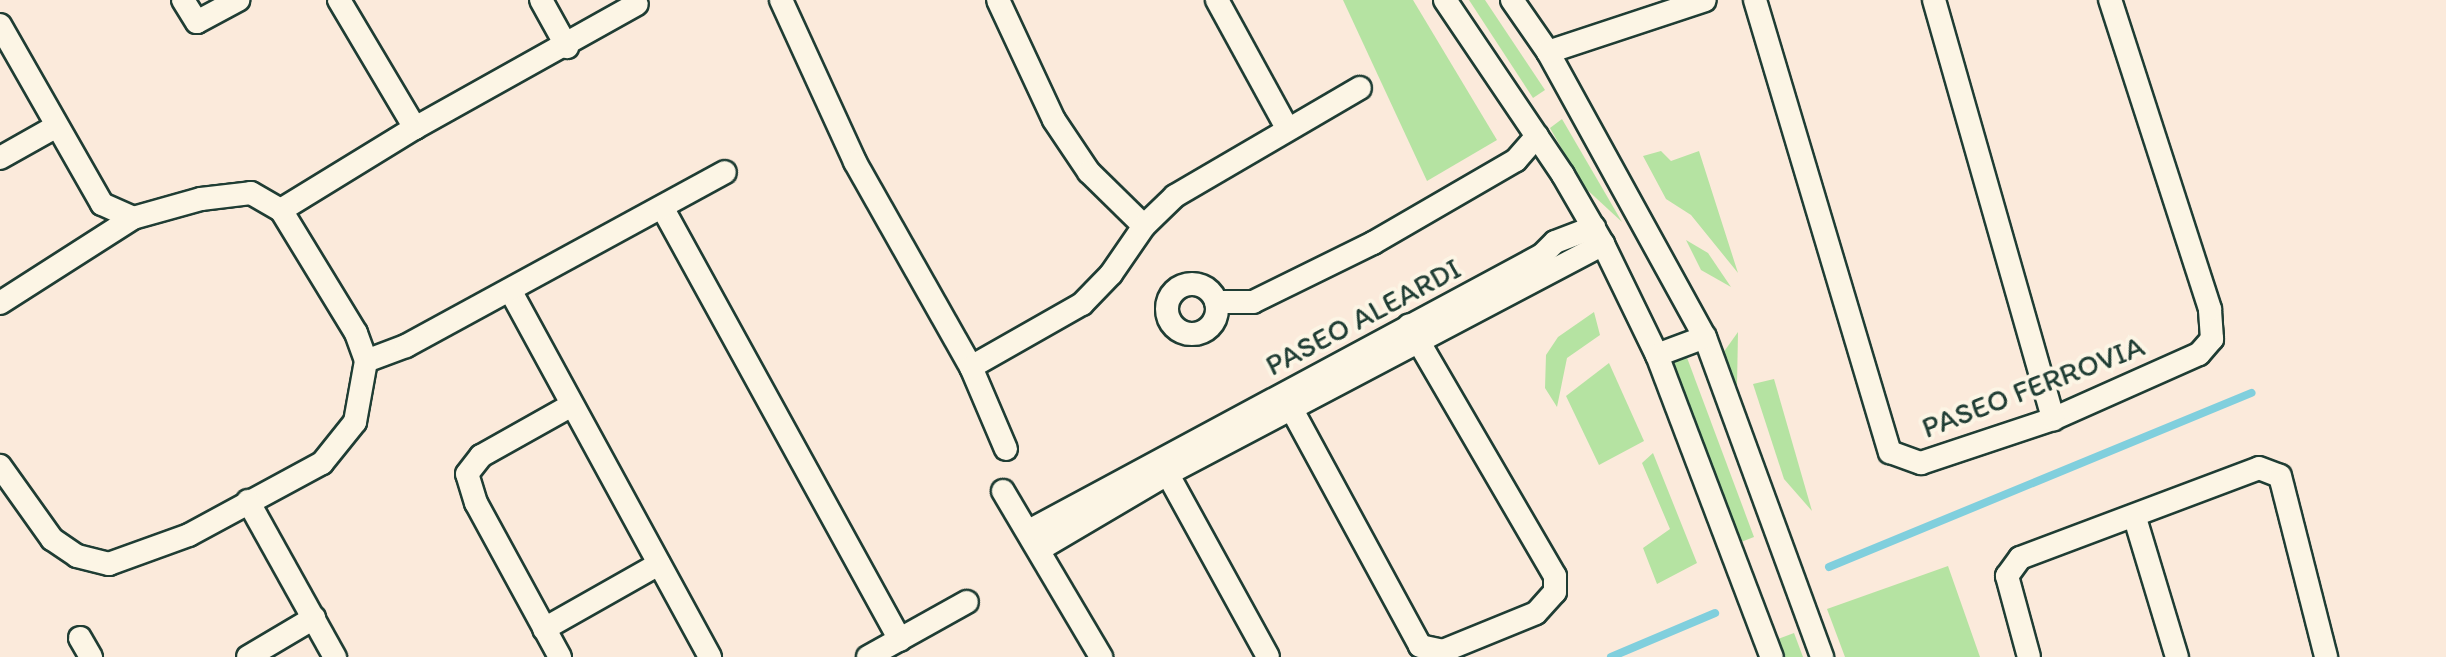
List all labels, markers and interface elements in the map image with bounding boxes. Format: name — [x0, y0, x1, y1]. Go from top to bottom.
street label: PASEO ALEARDI — [1259, 250, 1467, 384]
street label: PASEO FERROVIA — [1916, 328, 2150, 446]

